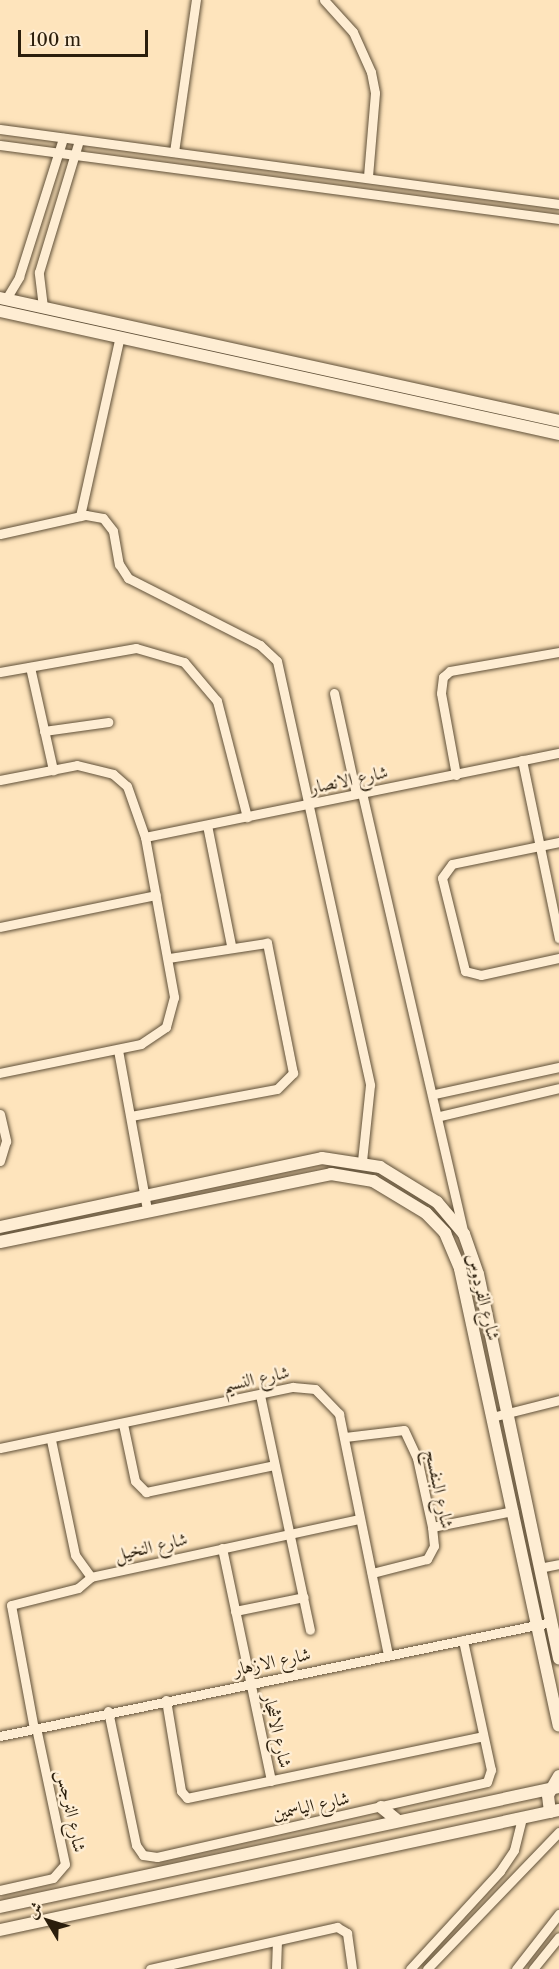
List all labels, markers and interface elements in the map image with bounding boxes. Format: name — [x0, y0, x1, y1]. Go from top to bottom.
scale bar — [21, 18, 152, 56]
text: 100 m — [29, 29, 81, 51]
street label: شارع الانصار — [308, 761, 390, 799]
street label: شارع الفردوس — [462, 1251, 504, 1343]
street label: شارع النسيم — [221, 1361, 291, 1397]
street label: شارع البنفسج — [420, 1447, 458, 1531]
street label: شارع النخيل — [112, 1528, 190, 1566]
street label: شارع الازهار — [232, 1643, 312, 1681]
street label: شارع الاشجار — [258, 1692, 296, 1770]
street label: شارع النرجس — [52, 1768, 90, 1854]
street label: شارع الياسمين — [271, 1787, 351, 1825]
north arrow — [18, 1891, 78, 1951]
text: ش — [21, 1898, 47, 1922]

